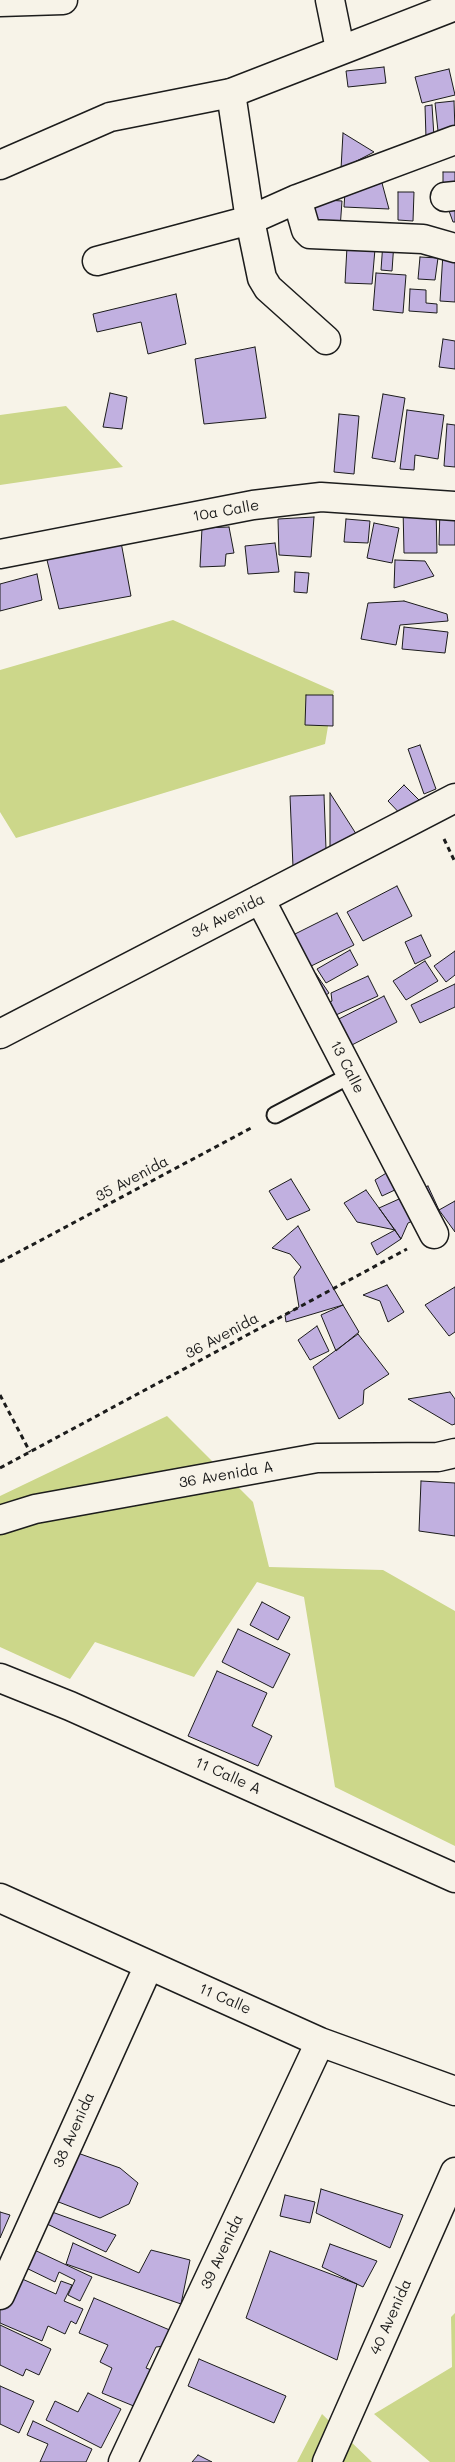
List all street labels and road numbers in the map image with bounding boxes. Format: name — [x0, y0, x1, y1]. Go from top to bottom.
street label: 10a Calle — [191, 496, 261, 526]
street label: 34 Avenida — [188, 890, 268, 942]
street label: 13 Calle — [326, 1037, 368, 1097]
street label: 35 Avenida — [92, 1152, 172, 1206]
street label: 36 Avenida — [182, 1309, 262, 1363]
street label: 36 Avenida A — [177, 1458, 275, 1492]
street label: 11 Calle A — [192, 1753, 264, 1799]
street label: 11 Calle — [196, 1980, 254, 2018]
street label: 38 Avenida — [49, 2090, 99, 2170]
street label: 39 Avenida — [197, 2212, 247, 2292]
street label: 40 Avenida — [366, 2276, 416, 2358]

